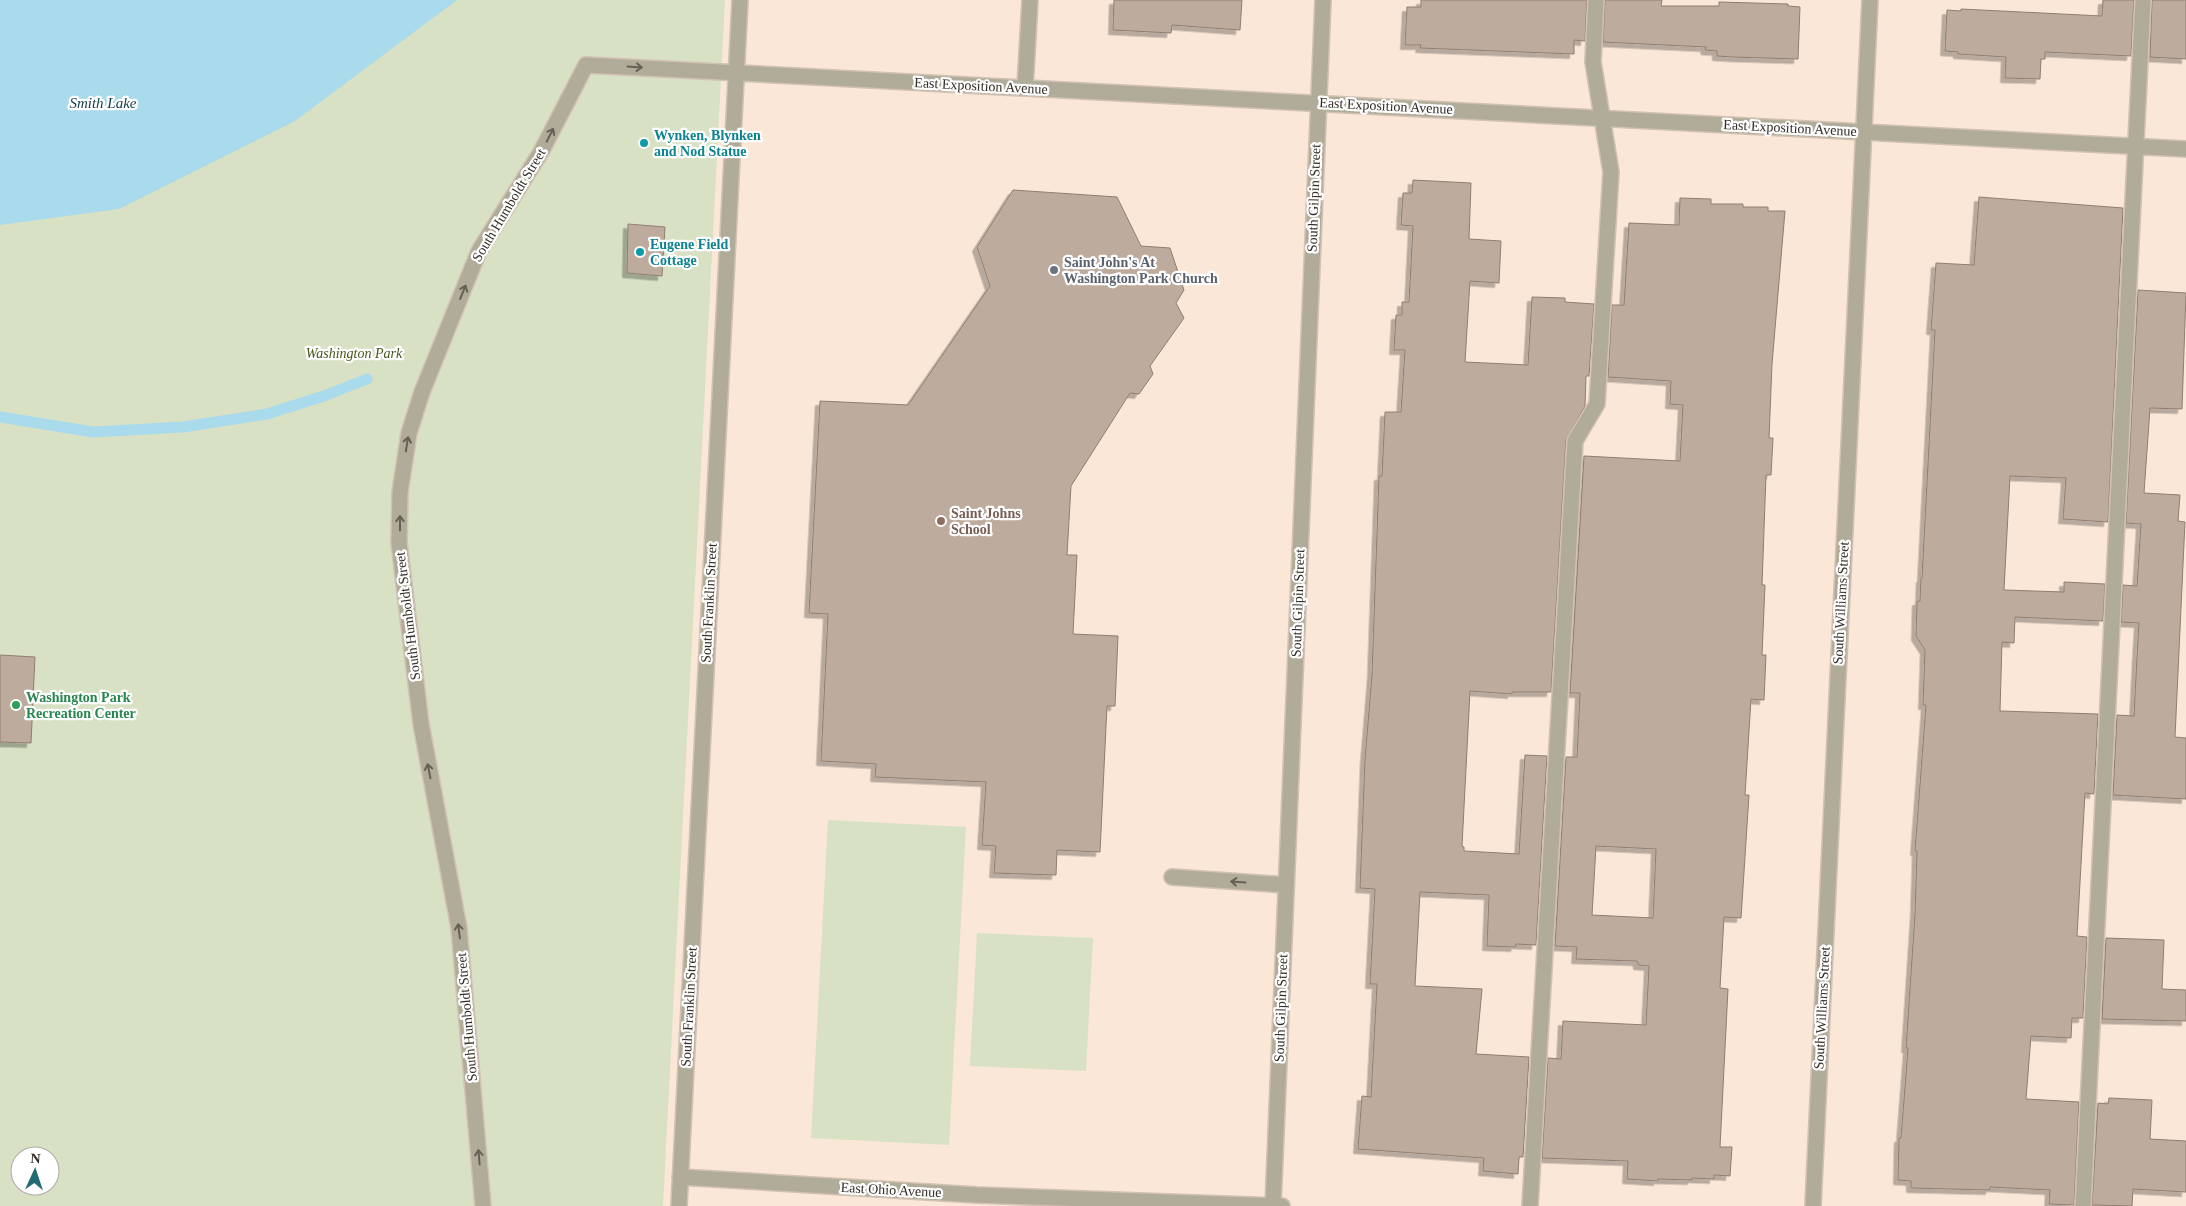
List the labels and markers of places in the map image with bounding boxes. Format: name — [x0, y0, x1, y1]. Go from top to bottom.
place label: Wynken, Blynken and Nod Statue — [654, 128, 761, 159]
marker: Wynken, Blynken and Nod Statue — [638, 137, 650, 149]
place label: Eugene Field Cottage — [650, 237, 728, 268]
marker: Eugene Field Cottage — [634, 246, 646, 258]
place label: Saint John's At Washington Park Church — [1064, 255, 1218, 286]
marker: Saint John's At Washington Park Church — [1048, 264, 1060, 276]
place label: Saint Johns School — [951, 506, 1021, 537]
marker: Saint Johns School — [935, 515, 947, 527]
place label: Washington Park Recreation Center — [26, 690, 136, 721]
marker: Washington Park Recreation Center — [10, 699, 22, 711]

